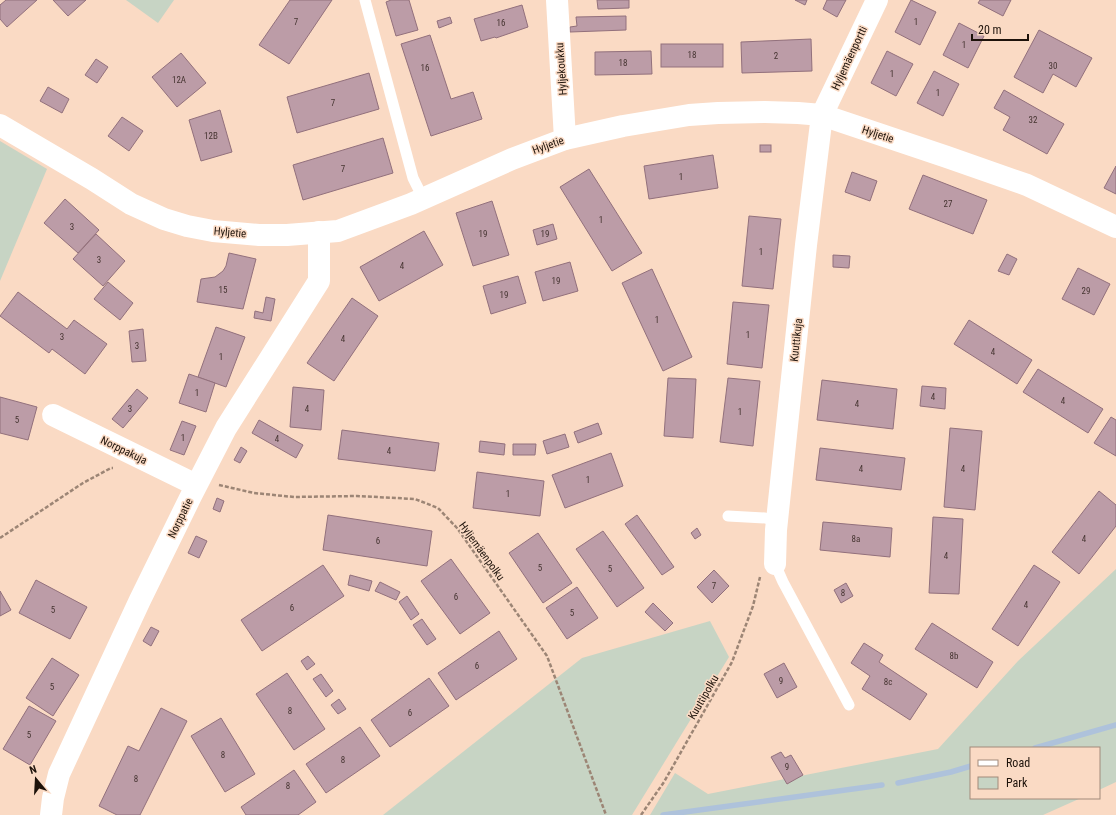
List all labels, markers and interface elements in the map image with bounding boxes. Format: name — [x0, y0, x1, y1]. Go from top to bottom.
scale bar — [972, 16, 1028, 42]
house number: 7 — [294, 17, 299, 27]
house number: 1 — [914, 17, 918, 27]
house number: 16 — [497, 18, 505, 28]
text: 20 m — [978, 23, 1002, 37]
street label: Hyljemäenportti — [829, 24, 870, 92]
house number: 1 — [962, 40, 966, 50]
street label: Hyljekoukku — [553, 42, 570, 96]
house number: 18 — [688, 50, 696, 60]
house number: 2 — [774, 51, 779, 61]
house number: 18 — [619, 58, 627, 68]
house number: 30 — [1049, 61, 1057, 71]
house number: 16 — [421, 63, 429, 73]
house number: 1 — [890, 69, 894, 79]
house number: 12A — [172, 75, 186, 85]
house number: 1 — [936, 88, 940, 98]
house number: 7 — [331, 98, 336, 108]
house number: 32 — [1029, 115, 1038, 125]
street label: Hyljetie — [860, 123, 895, 146]
house number: 12B — [204, 131, 218, 141]
street label: Hyljetie — [531, 134, 566, 157]
house number: 7 — [341, 164, 346, 174]
house number: 1 — [679, 172, 683, 182]
house number: 27 — [944, 199, 953, 209]
house number: 1 — [599, 215, 603, 225]
house number: 3 — [70, 222, 74, 232]
street label: Hyljetie — [213, 225, 247, 240]
house number: 19 — [479, 229, 487, 239]
house number: 19 — [541, 229, 549, 239]
house number: 1 — [759, 247, 763, 257]
house number: 3 — [97, 255, 101, 265]
house number: 4 — [400, 261, 405, 271]
house number: 19 — [552, 276, 560, 286]
house number: 15 — [219, 285, 228, 295]
house number: 29 — [1082, 286, 1090, 296]
house number: 19 — [500, 290, 508, 300]
house number: 1 — [655, 315, 659, 325]
street label: Kuuttikuja — [788, 318, 805, 362]
house number: 1 — [746, 330, 750, 340]
house number: 3 — [60, 332, 64, 342]
house number: 4 — [341, 334, 346, 344]
house number: 3 — [135, 341, 139, 351]
house number: 4 — [991, 347, 996, 357]
house number: 1 — [219, 352, 223, 362]
house number: 1 — [195, 388, 199, 398]
house number: 4 — [931, 392, 936, 402]
house number: 4 — [1061, 396, 1066, 406]
house number: 4 — [855, 399, 860, 409]
house number: 3 — [128, 404, 132, 414]
house number: 4 — [305, 404, 310, 414]
house number: 1 — [738, 407, 742, 417]
house number: 5 — [15, 415, 20, 425]
house number: 1 — [181, 433, 185, 443]
street label: Norppakuja — [99, 434, 149, 467]
house number: 4 — [275, 434, 280, 444]
house number: 4 — [387, 446, 392, 456]
house number: 4 — [859, 464, 864, 474]
house number: 4 — [961, 464, 966, 474]
house number: 1 — [586, 475, 590, 485]
house number: 1 — [506, 489, 510, 499]
street label: Norppatie — [165, 496, 196, 540]
street label: Hyljemäenpolku — [456, 519, 507, 583]
house number: 8a — [852, 534, 860, 544]
house number: 4 — [1082, 534, 1087, 544]
house number: 6 — [376, 536, 380, 546]
house number: 4 — [944, 551, 949, 561]
house number: 5 — [538, 563, 543, 573]
house number: 5 — [608, 564, 613, 574]
house number: 7 — [712, 581, 717, 591]
house number: 8 — [841, 588, 845, 598]
house number: 6 — [454, 592, 458, 602]
house number: 4 — [1024, 600, 1029, 610]
house number: 6 — [290, 603, 294, 613]
house number: 5 — [51, 605, 56, 615]
house number: 5 — [570, 608, 575, 618]
house number: 8b — [950, 651, 959, 661]
house number: 6 — [475, 661, 479, 671]
street label: Kuuttipolku — [685, 673, 721, 722]
house number: 9 — [779, 676, 783, 686]
house number: 8c — [884, 677, 892, 687]
house number: 5 — [50, 682, 55, 692]
house number: 8 — [288, 706, 292, 716]
house number: 6 — [408, 708, 412, 718]
house number: 5 — [27, 730, 32, 740]
legend — [970, 747, 1100, 799]
house number: 8 — [221, 750, 225, 760]
house number: 8 — [341, 755, 345, 765]
text: Road — [1006, 756, 1030, 770]
north arrow — [16, 759, 56, 799]
house number: 9 — [785, 762, 789, 772]
text: N — [28, 763, 39, 777]
house number: 8 — [134, 774, 138, 784]
text: Park — [1006, 776, 1028, 790]
house number: 8 — [286, 781, 290, 791]

